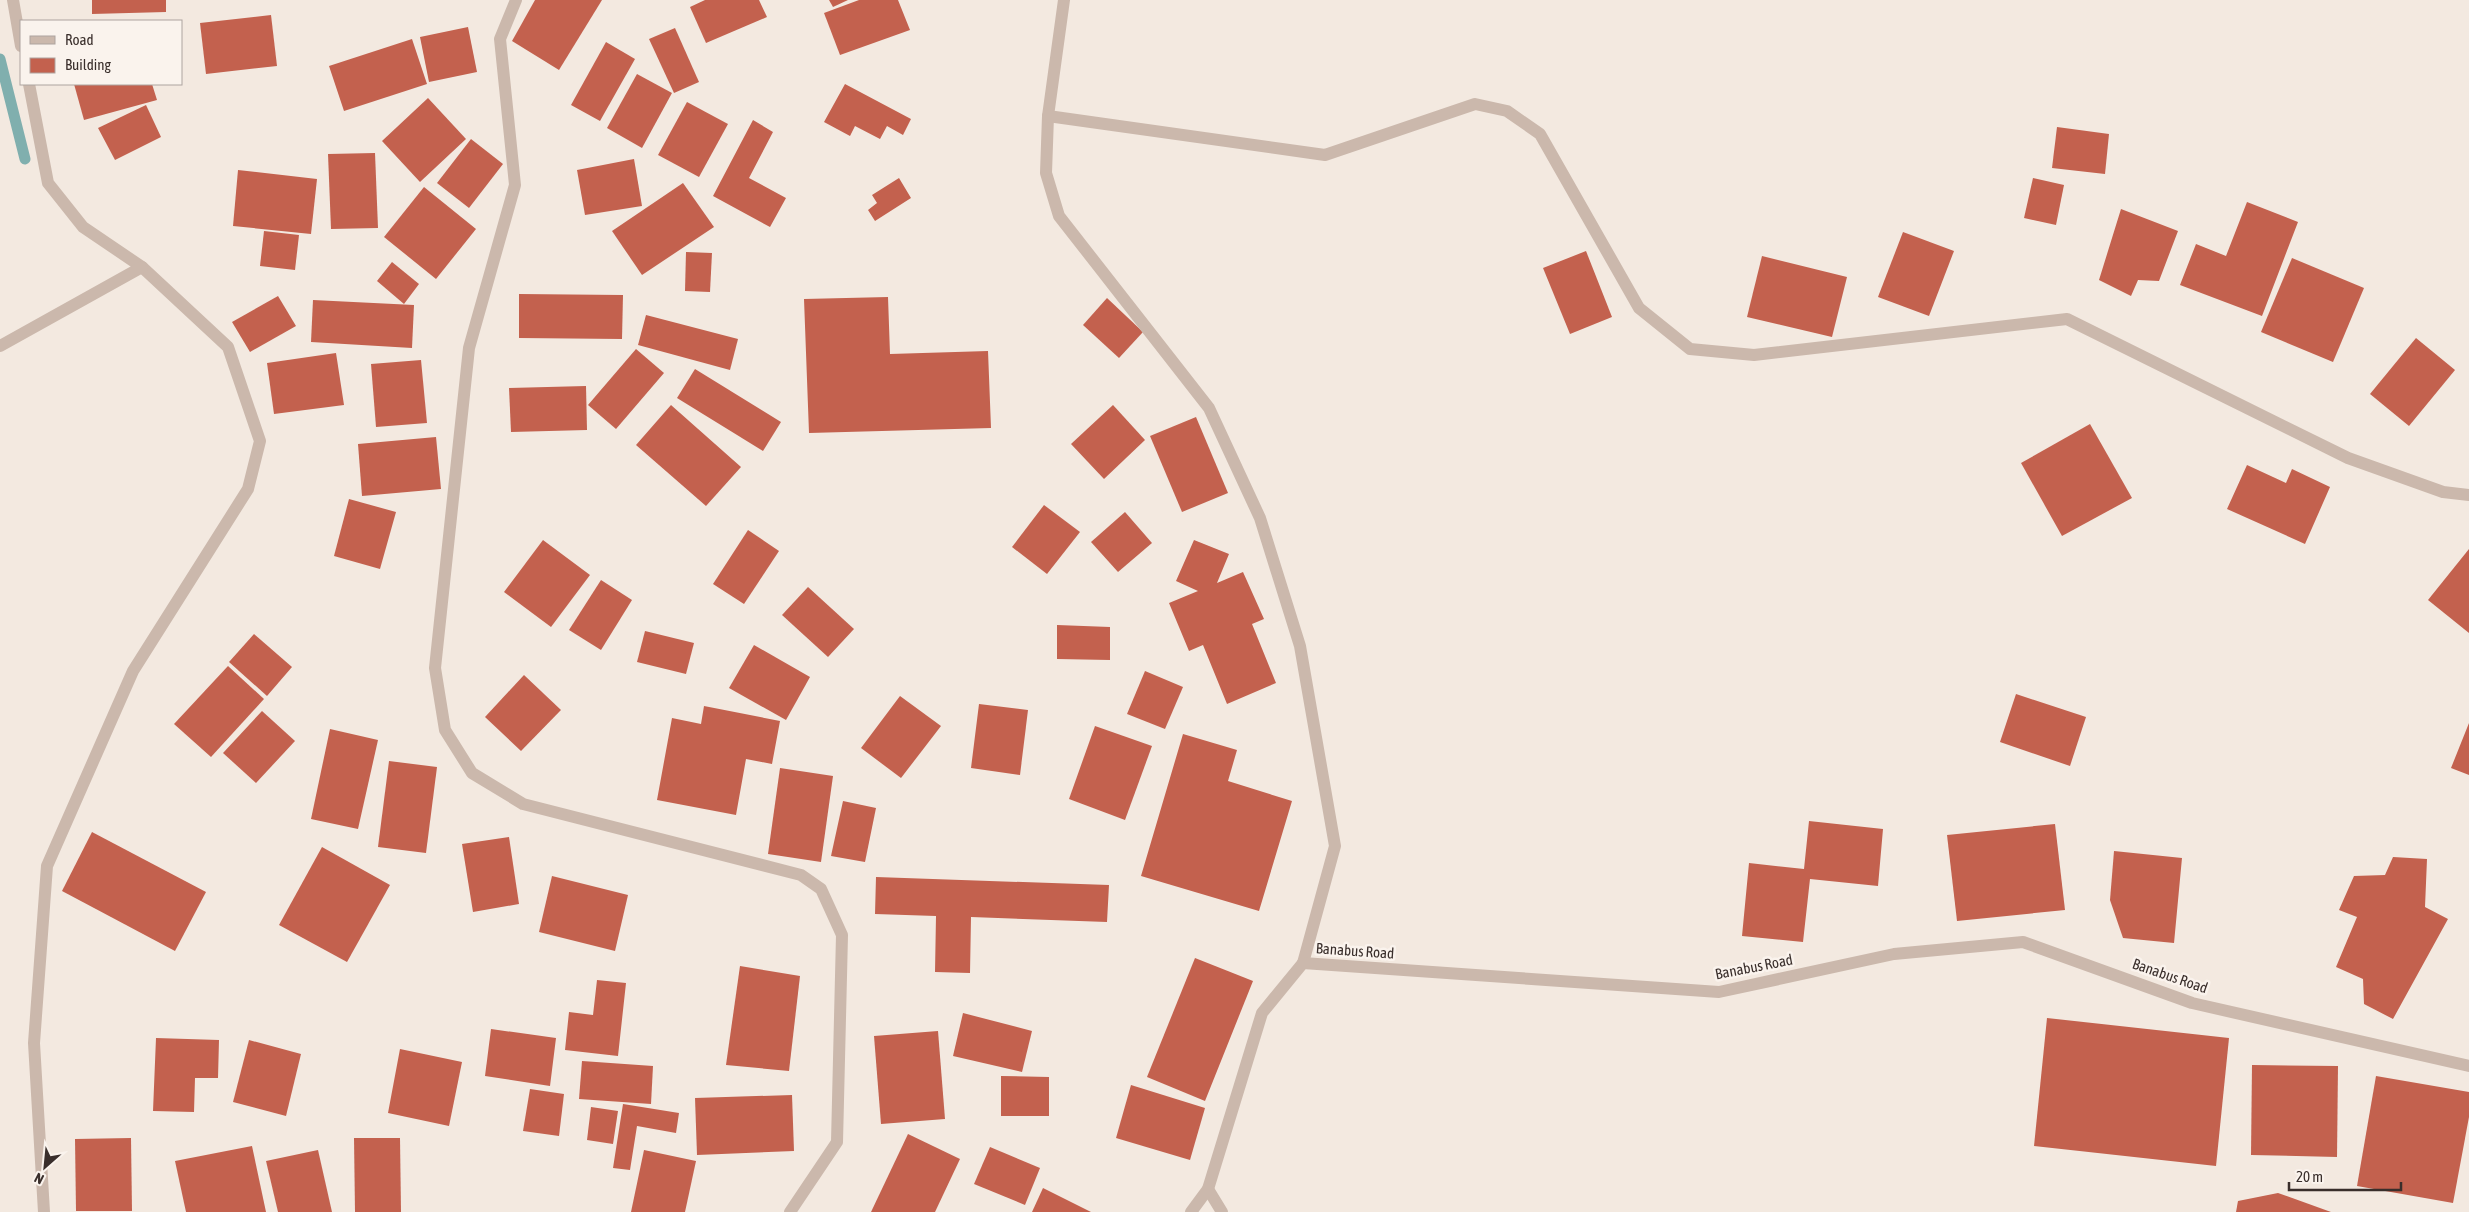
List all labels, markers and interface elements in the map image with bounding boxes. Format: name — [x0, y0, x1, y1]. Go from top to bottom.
legend — [20, 20, 182, 85]
text: Road — [65, 31, 94, 48]
text: Building — [65, 56, 111, 73]
street label: Banabus Road — [1315, 939, 1395, 962]
street label: Banabus Road — [1714, 951, 1794, 982]
street label: Banabus Road — [2130, 955, 2210, 996]
north arrow — [20, 1142, 70, 1192]
scale bar — [2289, 1160, 2402, 1192]
text: 20 m — [2296, 1168, 2323, 1185]
text: N — [32, 1170, 46, 1188]

